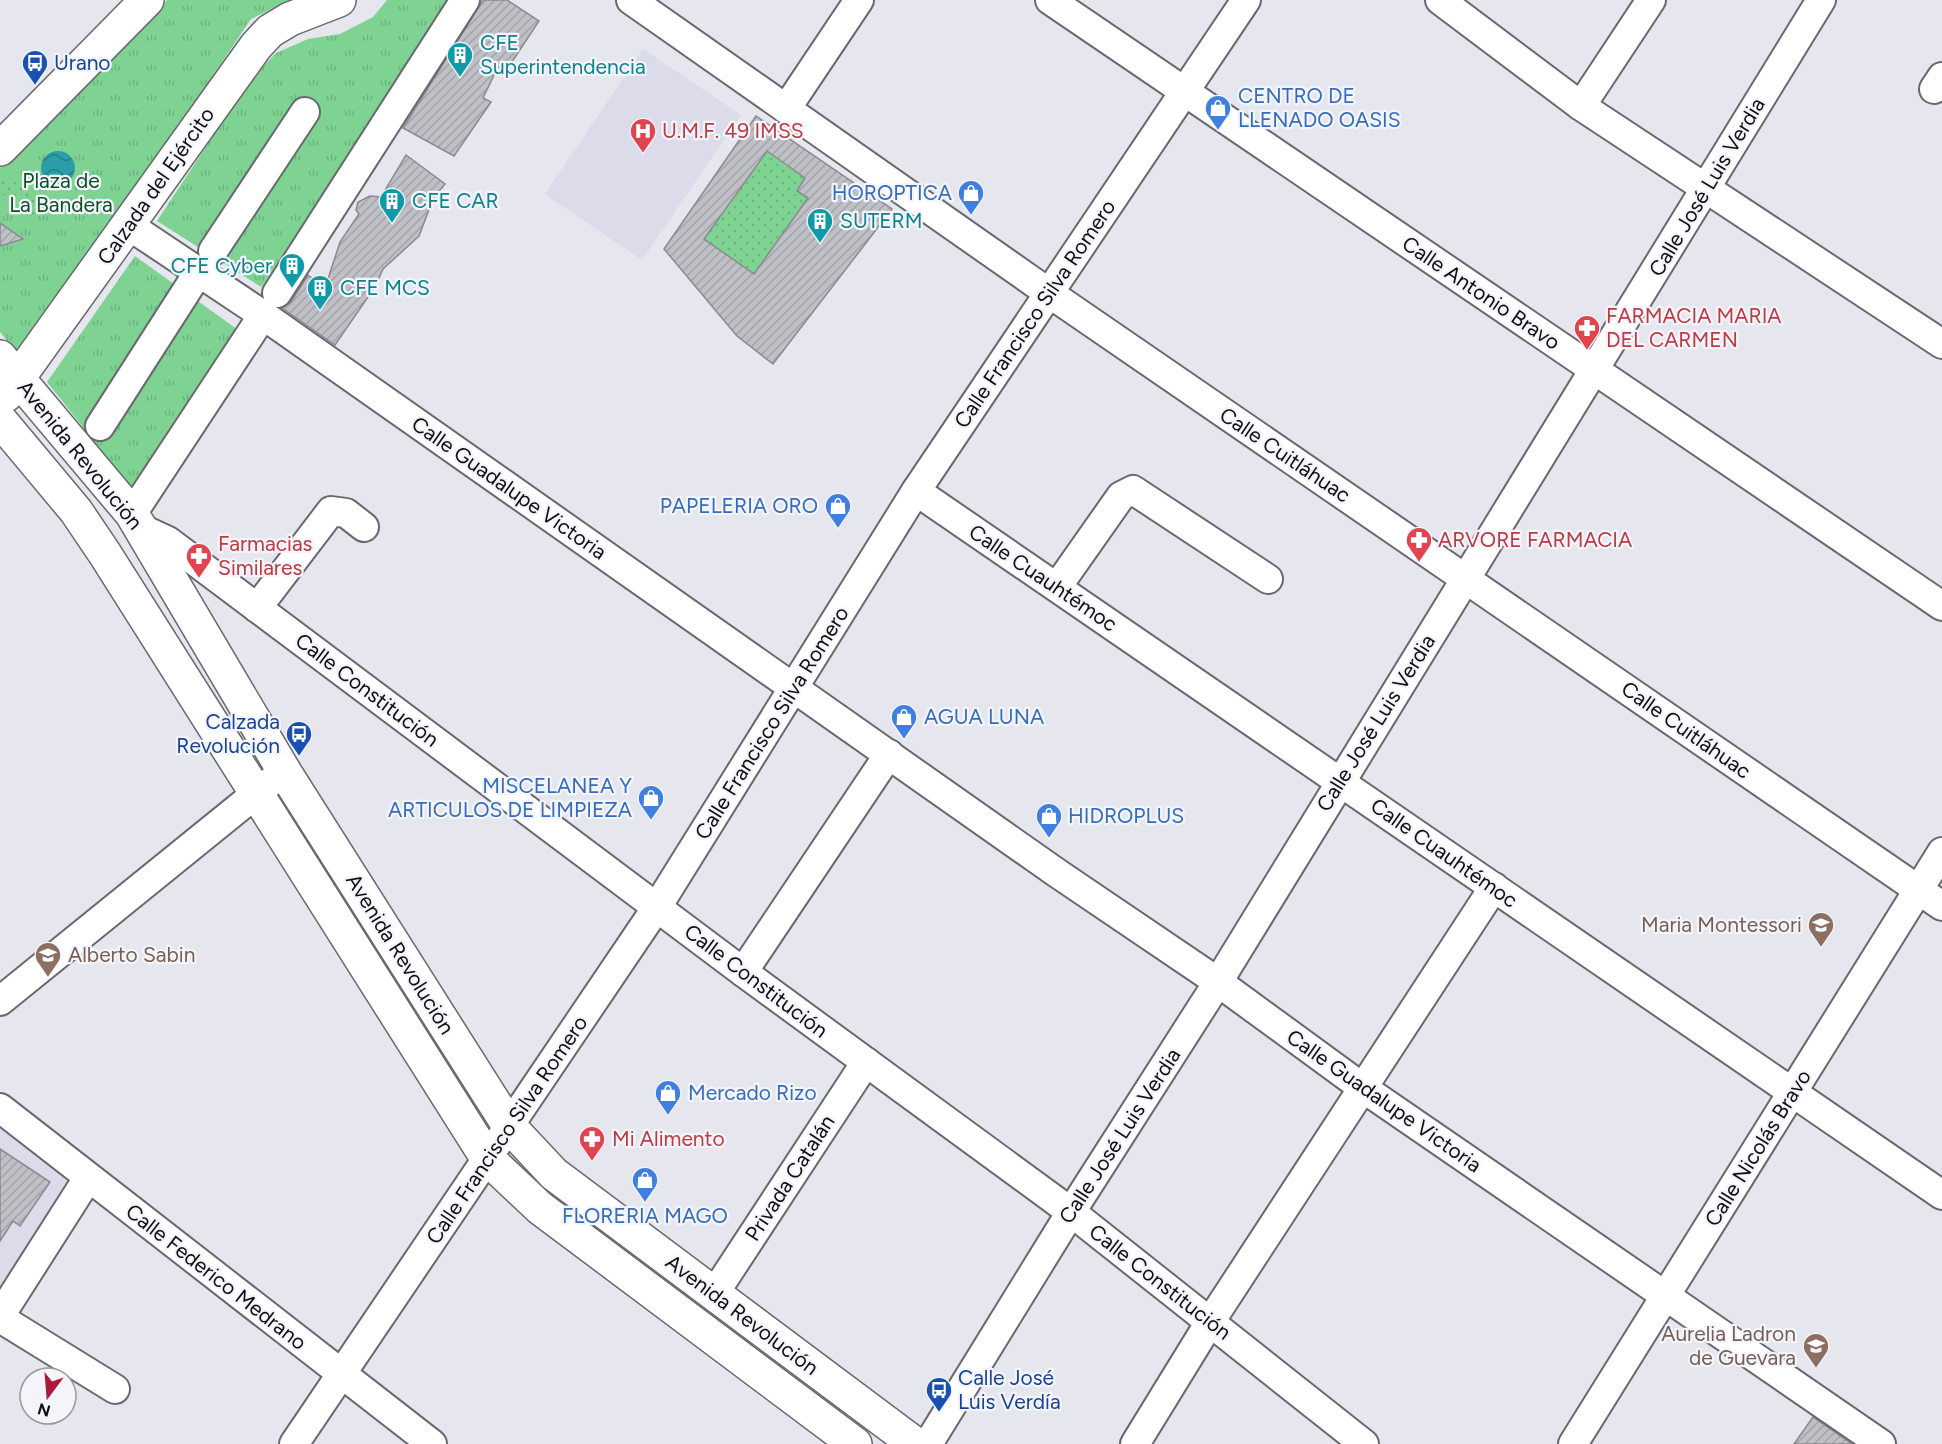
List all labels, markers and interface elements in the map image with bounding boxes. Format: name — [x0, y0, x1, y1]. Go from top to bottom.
place label: CFE Superintendencia — [480, 30, 646, 79]
building icon: CFE Superintendencia — [445, 40, 475, 78]
bus stop icon: Urano — [20, 48, 50, 86]
place label: Urano — [54, 50, 111, 75]
place label: CENTRO DE LLENADO OASIS — [1238, 83, 1401, 132]
shop icon: CENTRO DE LLENADO OASIS — [1203, 93, 1233, 131]
street label: Calle José Luis Verdia — [1643, 93, 1770, 281]
street label: Calzada del Ejército — [92, 102, 219, 269]
hospital icon: U.M.F. 49 IMSS — [628, 116, 658, 154]
place label: U.M.F. 49 IMSS — [662, 118, 804, 143]
park label: Plaza de La Bandera — [9, 168, 113, 217]
shop icon: HOROPTICA — [956, 178, 986, 216]
place label: HOROPTICA — [832, 180, 952, 205]
building icon: CFE CAR — [377, 186, 407, 224]
place label: CFE CAR — [412, 188, 499, 213]
street label: Calle Francisco Silva Romero — [949, 195, 1120, 433]
building icon: SUTERM — [805, 206, 835, 244]
place label: SUTERM — [840, 208, 922, 233]
street label: Calle Antonio Bravo — [1398, 230, 1565, 355]
building icon: CFE Cyber — [277, 251, 307, 289]
place label: CFE Cyber — [171, 253, 272, 278]
building icon: CFE MCS — [305, 273, 335, 311]
place label: CFE MCS — [340, 275, 430, 300]
place label: FARMACIA MARIA DEL CARMEN — [1606, 303, 1782, 352]
pharmacy icon: FARMACIA MARIA DEL CARMEN — [1572, 313, 1602, 351]
street label: Avenida Revolución — [13, 375, 148, 534]
street label: Calle Cuitláhuac — [1215, 402, 1355, 508]
street label: Calle Guadalupe Victoria — [407, 411, 612, 564]
shop icon: PAPELERIA ORO — [823, 491, 853, 529]
place label: PAPELERIA ORO — [660, 493, 818, 518]
street label: Calle Cuauhtémoc — [964, 519, 1122, 636]
pharmacy icon: ARVORE FARMACIA — [1404, 525, 1434, 563]
place label: ARVORE FARMACIA — [1438, 527, 1632, 552]
place label: Farmacias Similares — [218, 531, 312, 580]
pharmacy icon: Farmacias Similares — [184, 541, 214, 579]
street label: Calle Francisco Silva Romero — [689, 602, 854, 844]
street label: Calle Constitución — [291, 628, 444, 752]
street label: Calle José Luis Verdia — [1311, 630, 1440, 816]
street label: Calle Cuitláhuac — [1617, 676, 1756, 783]
shop icon: AGUA LUNA — [889, 702, 919, 740]
place label: AGUA LUNA — [924, 704, 1044, 729]
place label: Calzada Revolución — [176, 709, 280, 758]
bus stop icon: Calzada Revolución — [284, 719, 314, 757]
place label: MISCELANEA Y ARTICULOS DE LIMPIEZA — [388, 773, 632, 822]
shop icon: MISCELANEA Y ARTICULOS DE LIMPIEZA — [636, 783, 666, 821]
street label: Calle Cuauhtémoc — [1366, 793, 1523, 913]
shop icon: HIDROPLUS — [1034, 801, 1064, 839]
place label: HIDROPLUS — [1068, 803, 1184, 828]
street label: Avenida Revolución — [341, 869, 460, 1039]
school or university icon: Maria Montessori — [1806, 910, 1836, 948]
place label: Maria Montessori — [1641, 912, 1802, 937]
street label: Calle Constitución — [680, 919, 833, 1043]
school or university icon: Alberto Sabin — [33, 940, 63, 978]
place label: Alberto Sabin — [68, 942, 195, 967]
street label: Calle Francisco Silva Romero — [421, 1011, 592, 1249]
street label: Calle Guadalupe Victoria — [1282, 1024, 1487, 1177]
street label: Calle José Luis Verdia — [1054, 1043, 1186, 1228]
street label: Calle Nicolás Bravo — [1699, 1065, 1816, 1231]
shop icon: Mercado Rizo — [653, 1078, 683, 1116]
place label: Mercado Rizo — [688, 1080, 817, 1105]
street label: Privada Catalán — [740, 1110, 840, 1245]
pharmacy icon: Mi Alimento — [577, 1124, 607, 1162]
place label: Mi Alimento — [612, 1126, 725, 1151]
shop icon: FLORERIA MAGO — [630, 1165, 660, 1203]
street label: Calle Federico Medrano — [121, 1198, 312, 1355]
place label: FLORERIA MAGO — [562, 1203, 728, 1228]
street label: Calle Constitución — [1084, 1218, 1236, 1345]
street label: Avenida Revolución — [661, 1249, 824, 1380]
place label: Aurelia Ladron de Guevara — [1661, 1321, 1796, 1370]
school or university icon: Aurelia Ladron de Guevara — [1801, 1331, 1831, 1369]
place label: Calle José Luis Verdía — [958, 1365, 1061, 1414]
north arrow — [18, 1366, 78, 1426]
bus stop icon: Calle José Luis Verdía — [924, 1375, 954, 1413]
text: N — [35, 1399, 53, 1421]

